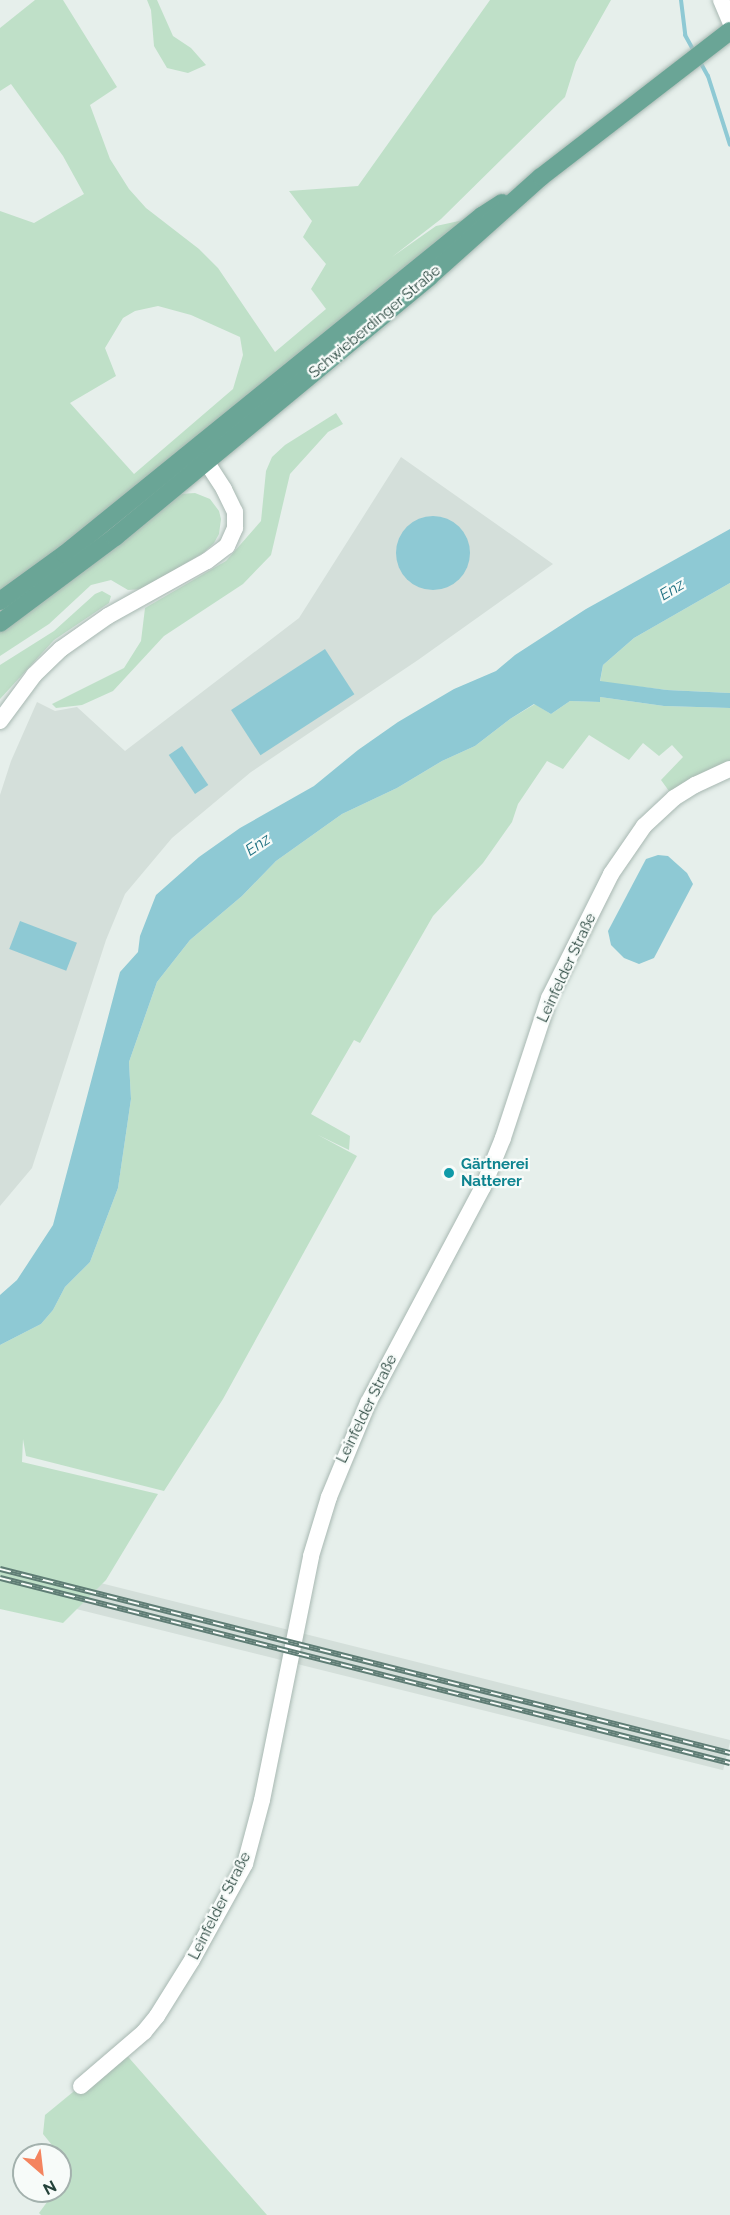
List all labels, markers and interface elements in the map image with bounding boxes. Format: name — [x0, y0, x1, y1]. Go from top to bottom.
street label: Schwieberdinger Straße — [306, 262, 444, 382]
water label: Enz — [656, 575, 688, 605]
water label: Enz — [242, 830, 274, 860]
street label: Leinfelder Straße — [534, 910, 600, 1026]
place label: Gärtnerei Natterer — [461, 1155, 529, 1190]
marker: Gärtnerei Natterer — [442, 1166, 456, 1180]
street label: Leinfelder Straße — [333, 1352, 401, 1466]
street label: Leinfelder Straße — [185, 1849, 255, 1963]
north arrow — [12, 2143, 72, 2203]
text: N — [40, 2176, 60, 2199]

